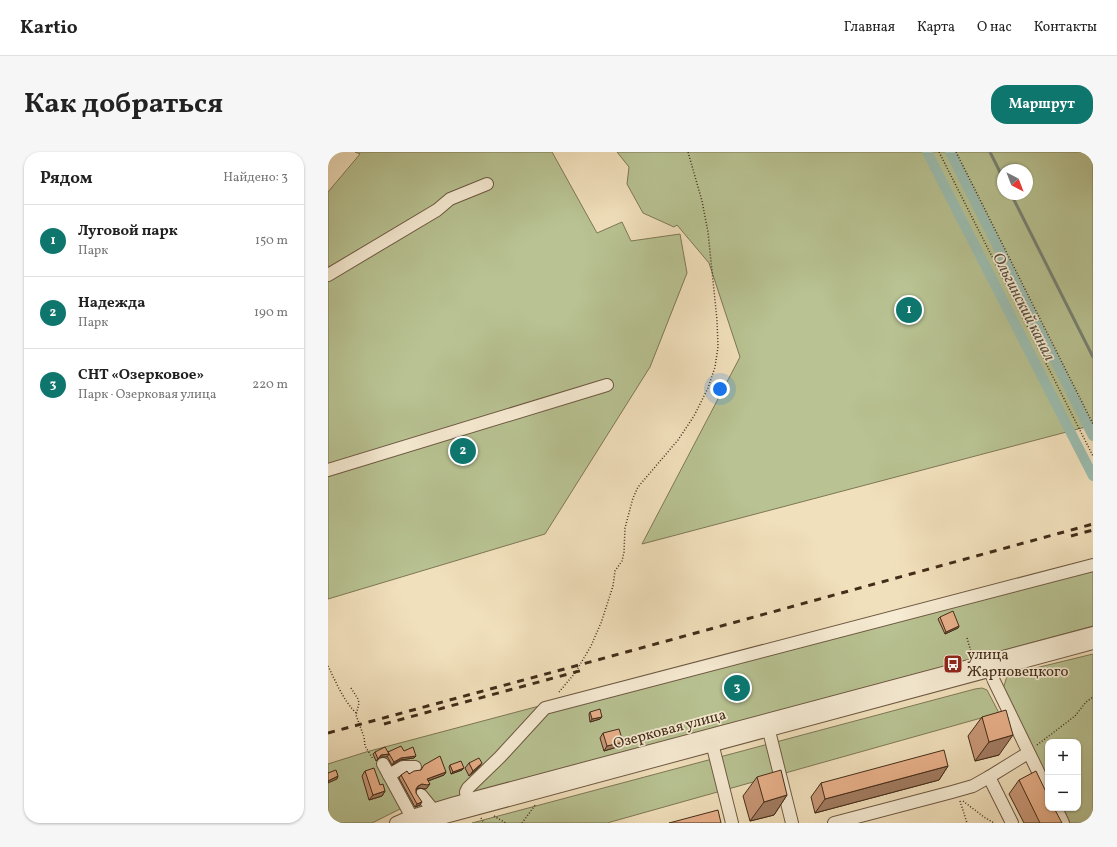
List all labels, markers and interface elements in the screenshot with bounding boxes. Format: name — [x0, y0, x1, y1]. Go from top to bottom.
text: Kartio — [20, 15, 78, 41]
text: Главная — [844, 18, 895, 37]
text: Карта — [917, 18, 955, 37]
text: О нас — [977, 18, 1012, 37]
text: Контакты — [1034, 18, 1097, 37]
text: Как добраться — [24, 85, 223, 124]
button: Маршрут — [991, 85, 1093, 124]
north arrow — [997, 164, 1033, 200]
text: Рядом — [40, 167, 93, 190]
text: Найдено: 3 — [223, 169, 288, 187]
text: Луговой парк — [78, 221, 178, 242]
text: 1 — [50, 232, 56, 250]
text: 150 m — [255, 232, 288, 250]
text: Парк — [78, 242, 108, 260]
water label: Ольгинский канал — [986, 249, 1060, 365]
text: Надежда — [78, 293, 145, 314]
pin: 1 — [896, 295, 922, 325]
text: 2 — [50, 304, 56, 322]
text: 190 m — [254, 304, 288, 322]
text: Парк — [78, 314, 108, 332]
text: СНТ «Озерковое» — [78, 365, 204, 386]
text: 3 — [50, 376, 56, 394]
text: 220 m — [252, 376, 288, 394]
your location — [710, 379, 730, 399]
text: Парк · Озерковая улица — [78, 386, 217, 404]
pin: 2 — [450, 436, 476, 466]
place label: улица Жарновецкого — [967, 645, 1068, 683]
bus stop icon: улица Жарновецкого — [942, 653, 964, 675]
pin: 3 — [724, 673, 750, 703]
street label: Озерковая улица — [611, 705, 729, 755]
map controls — [1045, 739, 1081, 811]
button: + — [1045, 739, 1081, 775]
button: − — [1045, 775, 1081, 811]

